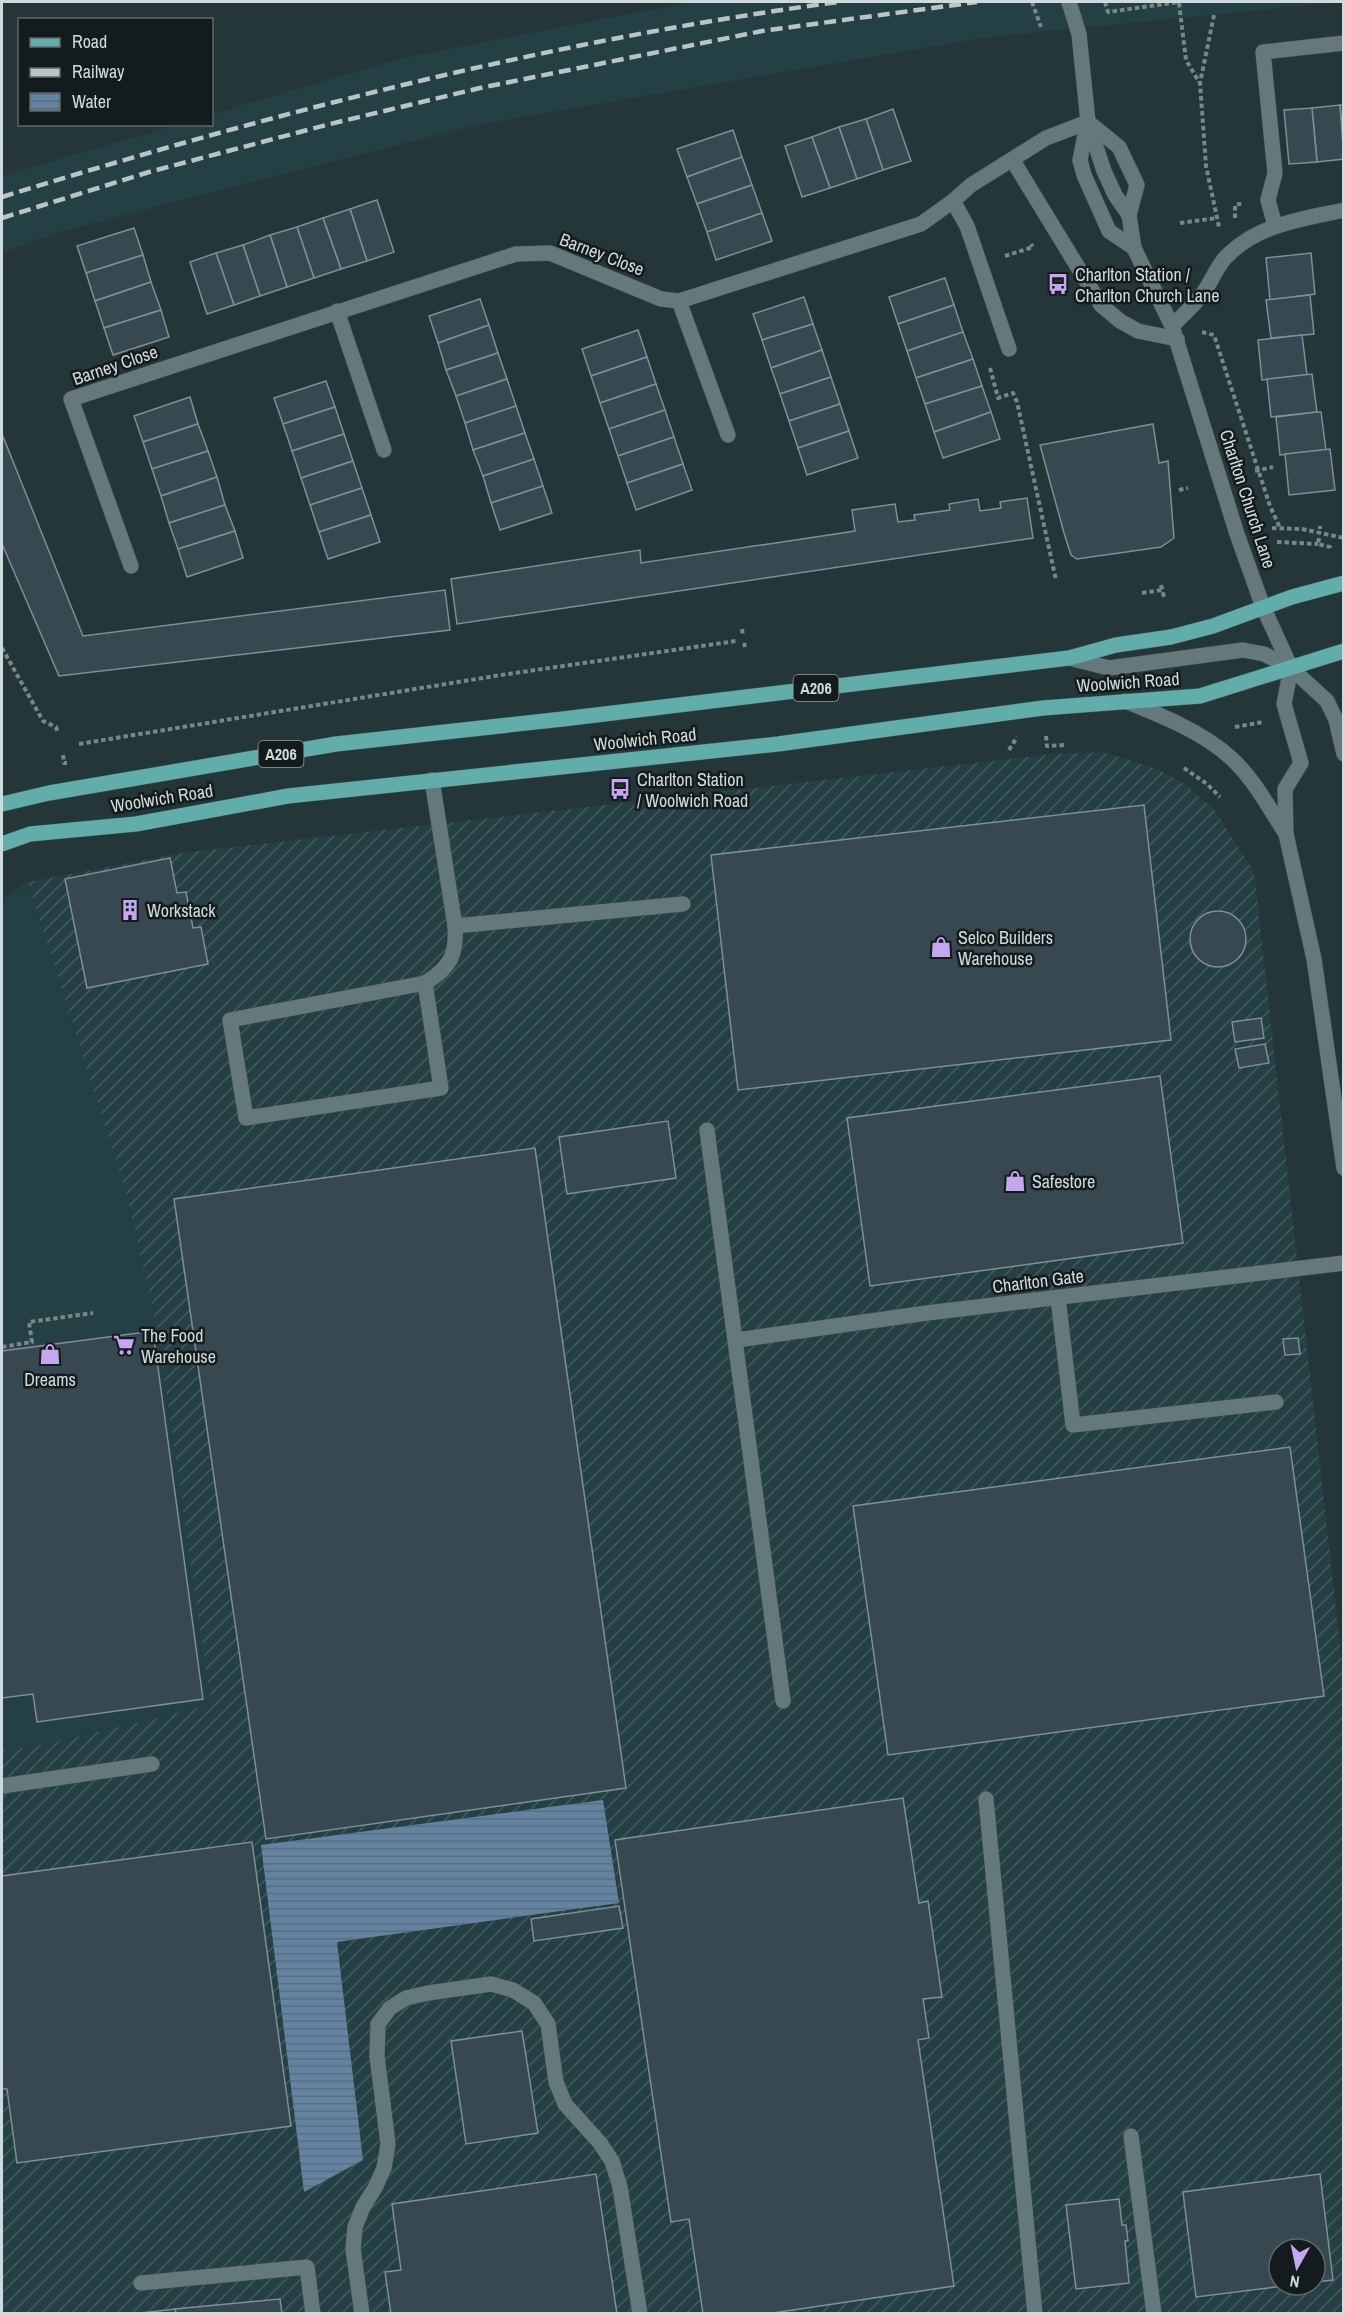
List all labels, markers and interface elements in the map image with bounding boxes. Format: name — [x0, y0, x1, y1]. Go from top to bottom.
legend — [18, 18, 213, 126]
text: Road — [72, 29, 107, 54]
text: Railway — [72, 59, 125, 84]
text: Water — [72, 89, 111, 114]
street label: Barney Close — [556, 226, 648, 282]
place label: Charlton Station / Charlton Church Lane — [1075, 262, 1219, 308]
bus stop icon: Charlton Station / Charlton Church Lane — [1046, 272, 1070, 296]
street label: Barney Close — [69, 339, 161, 391]
street label: Charlton Church Lane — [1214, 426, 1282, 572]
street label: Woolwich Road — [1076, 666, 1180, 698]
road number: A206 — [794, 675, 838, 701]
street label: Woolwich Road — [592, 721, 698, 757]
road number: A206 — [258, 741, 304, 767]
place label: Charlton Station / Woolwich Road — [637, 767, 748, 813]
bus stop icon: Charlton Station / Woolwich Road — [608, 777, 632, 801]
street label: Woolwich Road — [109, 778, 215, 818]
building icon: Workstack — [118, 898, 142, 922]
place label: Workstack — [147, 898, 216, 923]
place label: Selco Builders Warehouse — [958, 925, 1053, 971]
shop icon: Selco Builders Warehouse — [929, 935, 953, 959]
shop icon: Safestore — [1003, 1169, 1027, 1193]
place label: Safestore — [1032, 1169, 1095, 1194]
street label: Charlton Gate — [991, 1263, 1085, 1299]
place label: The Food Warehouse — [141, 1323, 216, 1369]
supermarket icon: The Food Warehouse — [112, 1333, 136, 1357]
shop icon: Dreams — [38, 1342, 62, 1366]
place label: Dreams — [24, 1367, 76, 1392]
north arrow — [1267, 2237, 1327, 2297]
text: N — [1288, 2270, 1301, 2293]

